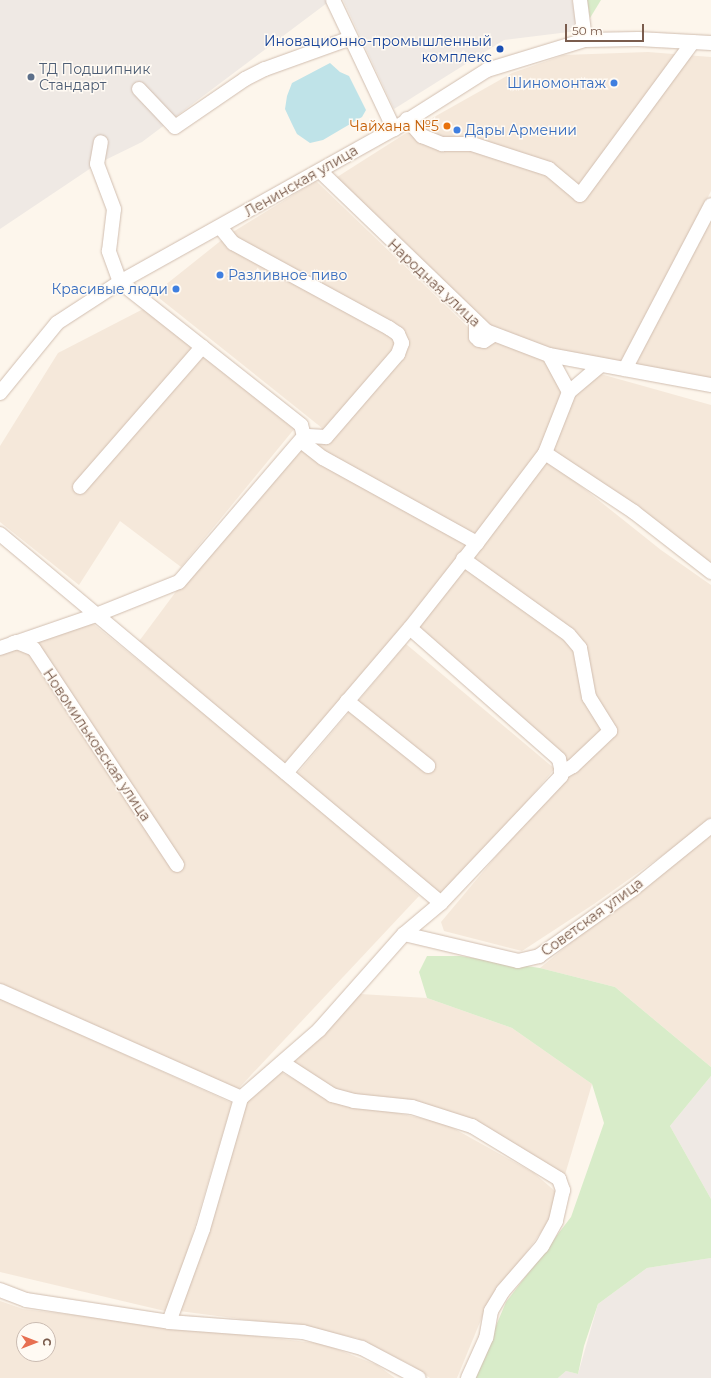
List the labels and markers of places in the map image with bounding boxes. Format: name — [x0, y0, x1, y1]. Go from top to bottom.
place label: Иновационно-промышленный комплекс — [264, 33, 492, 66]
marker: Иновационно-промышленный комплекс — [495, 44, 505, 54]
place label: ТД Подшипник Стандарт — [39, 61, 150, 94]
marker: ТД Подшипник Стандарт — [26, 72, 36, 82]
place label: Шиномонтаж — [507, 75, 606, 91]
marker: Шиномонтаж — [609, 78, 619, 88]
place label: Чайхана №5 — [350, 118, 439, 134]
marker: Чайхана №5 — [442, 121, 452, 131]
place label: Дары Армении — [465, 122, 577, 138]
marker: Дары Армении — [452, 125, 462, 135]
place label: Разливное пиво — [228, 267, 348, 283]
marker: Разливное пиво — [215, 270, 225, 280]
place label: Красивые люди — [52, 281, 168, 297]
marker: Красивые люди — [171, 284, 181, 294]

